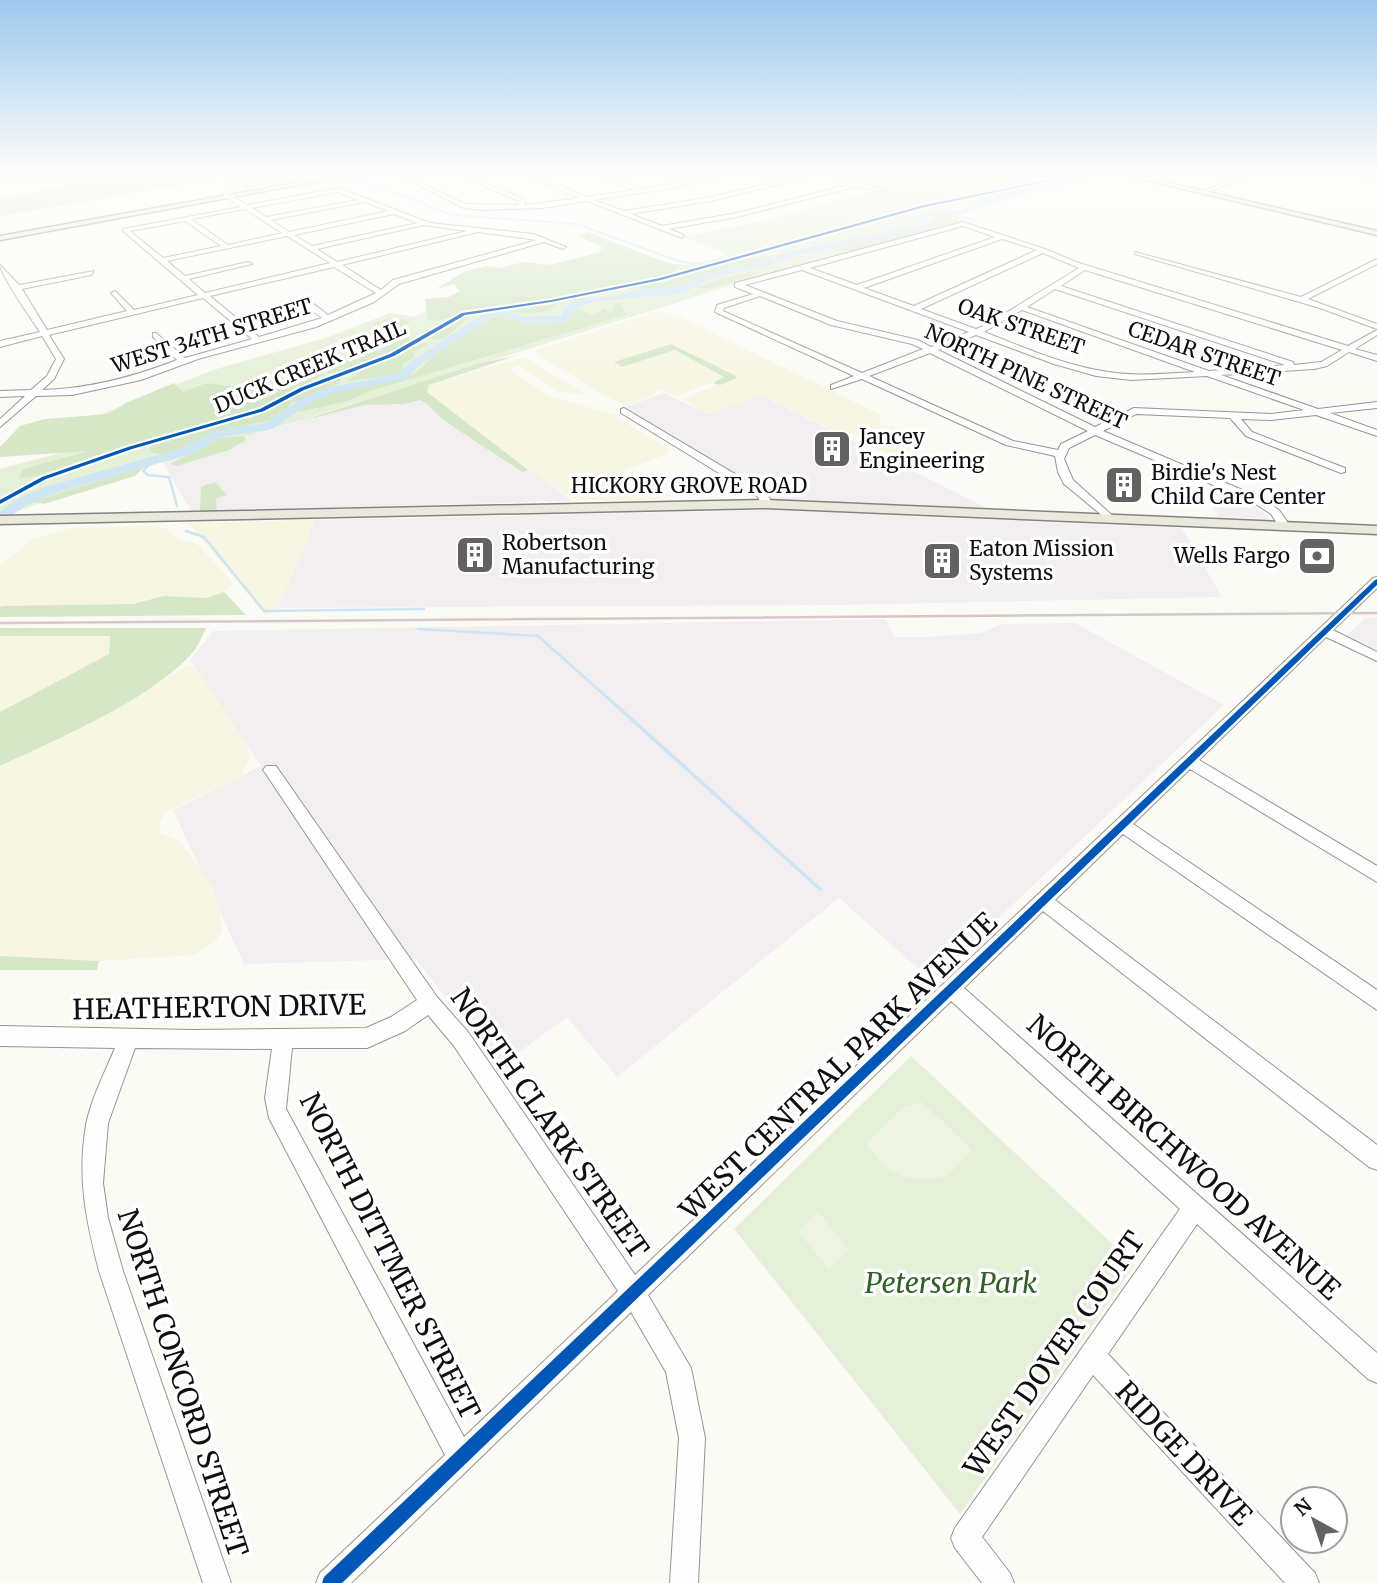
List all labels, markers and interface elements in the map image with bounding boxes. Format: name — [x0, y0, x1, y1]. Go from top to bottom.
street label: WEST 34TH STREET — [107, 292, 316, 379]
street label: OAK STREET — [954, 292, 1088, 361]
street label: DUCK CREEK TRAIL — [210, 314, 410, 419]
street label: CEDAR STREET — [1124, 315, 1284, 392]
street label: NORTH PINE STREET — [921, 318, 1132, 435]
place label: Jancey Engineering — [858, 423, 985, 474]
building icon: Jancey Engineering — [811, 428, 853, 470]
place label: Birdie's Nest Child Care Center — [1151, 459, 1326, 510]
building icon: Birdie's Nest Child Care Center — [1103, 464, 1145, 506]
street label: HICKORY GROVE ROAD — [571, 472, 807, 499]
place label: Robertson Manufacturing — [502, 529, 655, 580]
building icon: Robertson Manufacturing — [454, 534, 496, 576]
place label: Eaton Mission Systems — [969, 535, 1114, 586]
bank icon: Wells Fargo — [1296, 535, 1338, 577]
building icon: Eaton Mission Systems — [921, 540, 963, 582]
place label: Wells Fargo — [1173, 542, 1290, 569]
street label: WEST CENTRAL PARK AVENUE — [671, 904, 1004, 1228]
street label: NORTH CLARK STREET — [443, 981, 657, 1265]
street label: HEATHERTON DRIVE — [72, 986, 366, 1028]
street label: NORTH BIRCHWOOD AVENUE — [1020, 1007, 1348, 1307]
street label: NORTH DITTMER STREET — [292, 1087, 488, 1425]
street label: NORTH CONCORD STREET — [110, 1204, 256, 1562]
street label: WEST DOVER COURT — [955, 1224, 1152, 1485]
park label: Petersen Park — [865, 1265, 1037, 1301]
street label: RIDGE DRIVE — [1108, 1373, 1260, 1533]
north arrow — [1279, 1485, 1349, 1555]
text: N — [1290, 1493, 1317, 1521]

